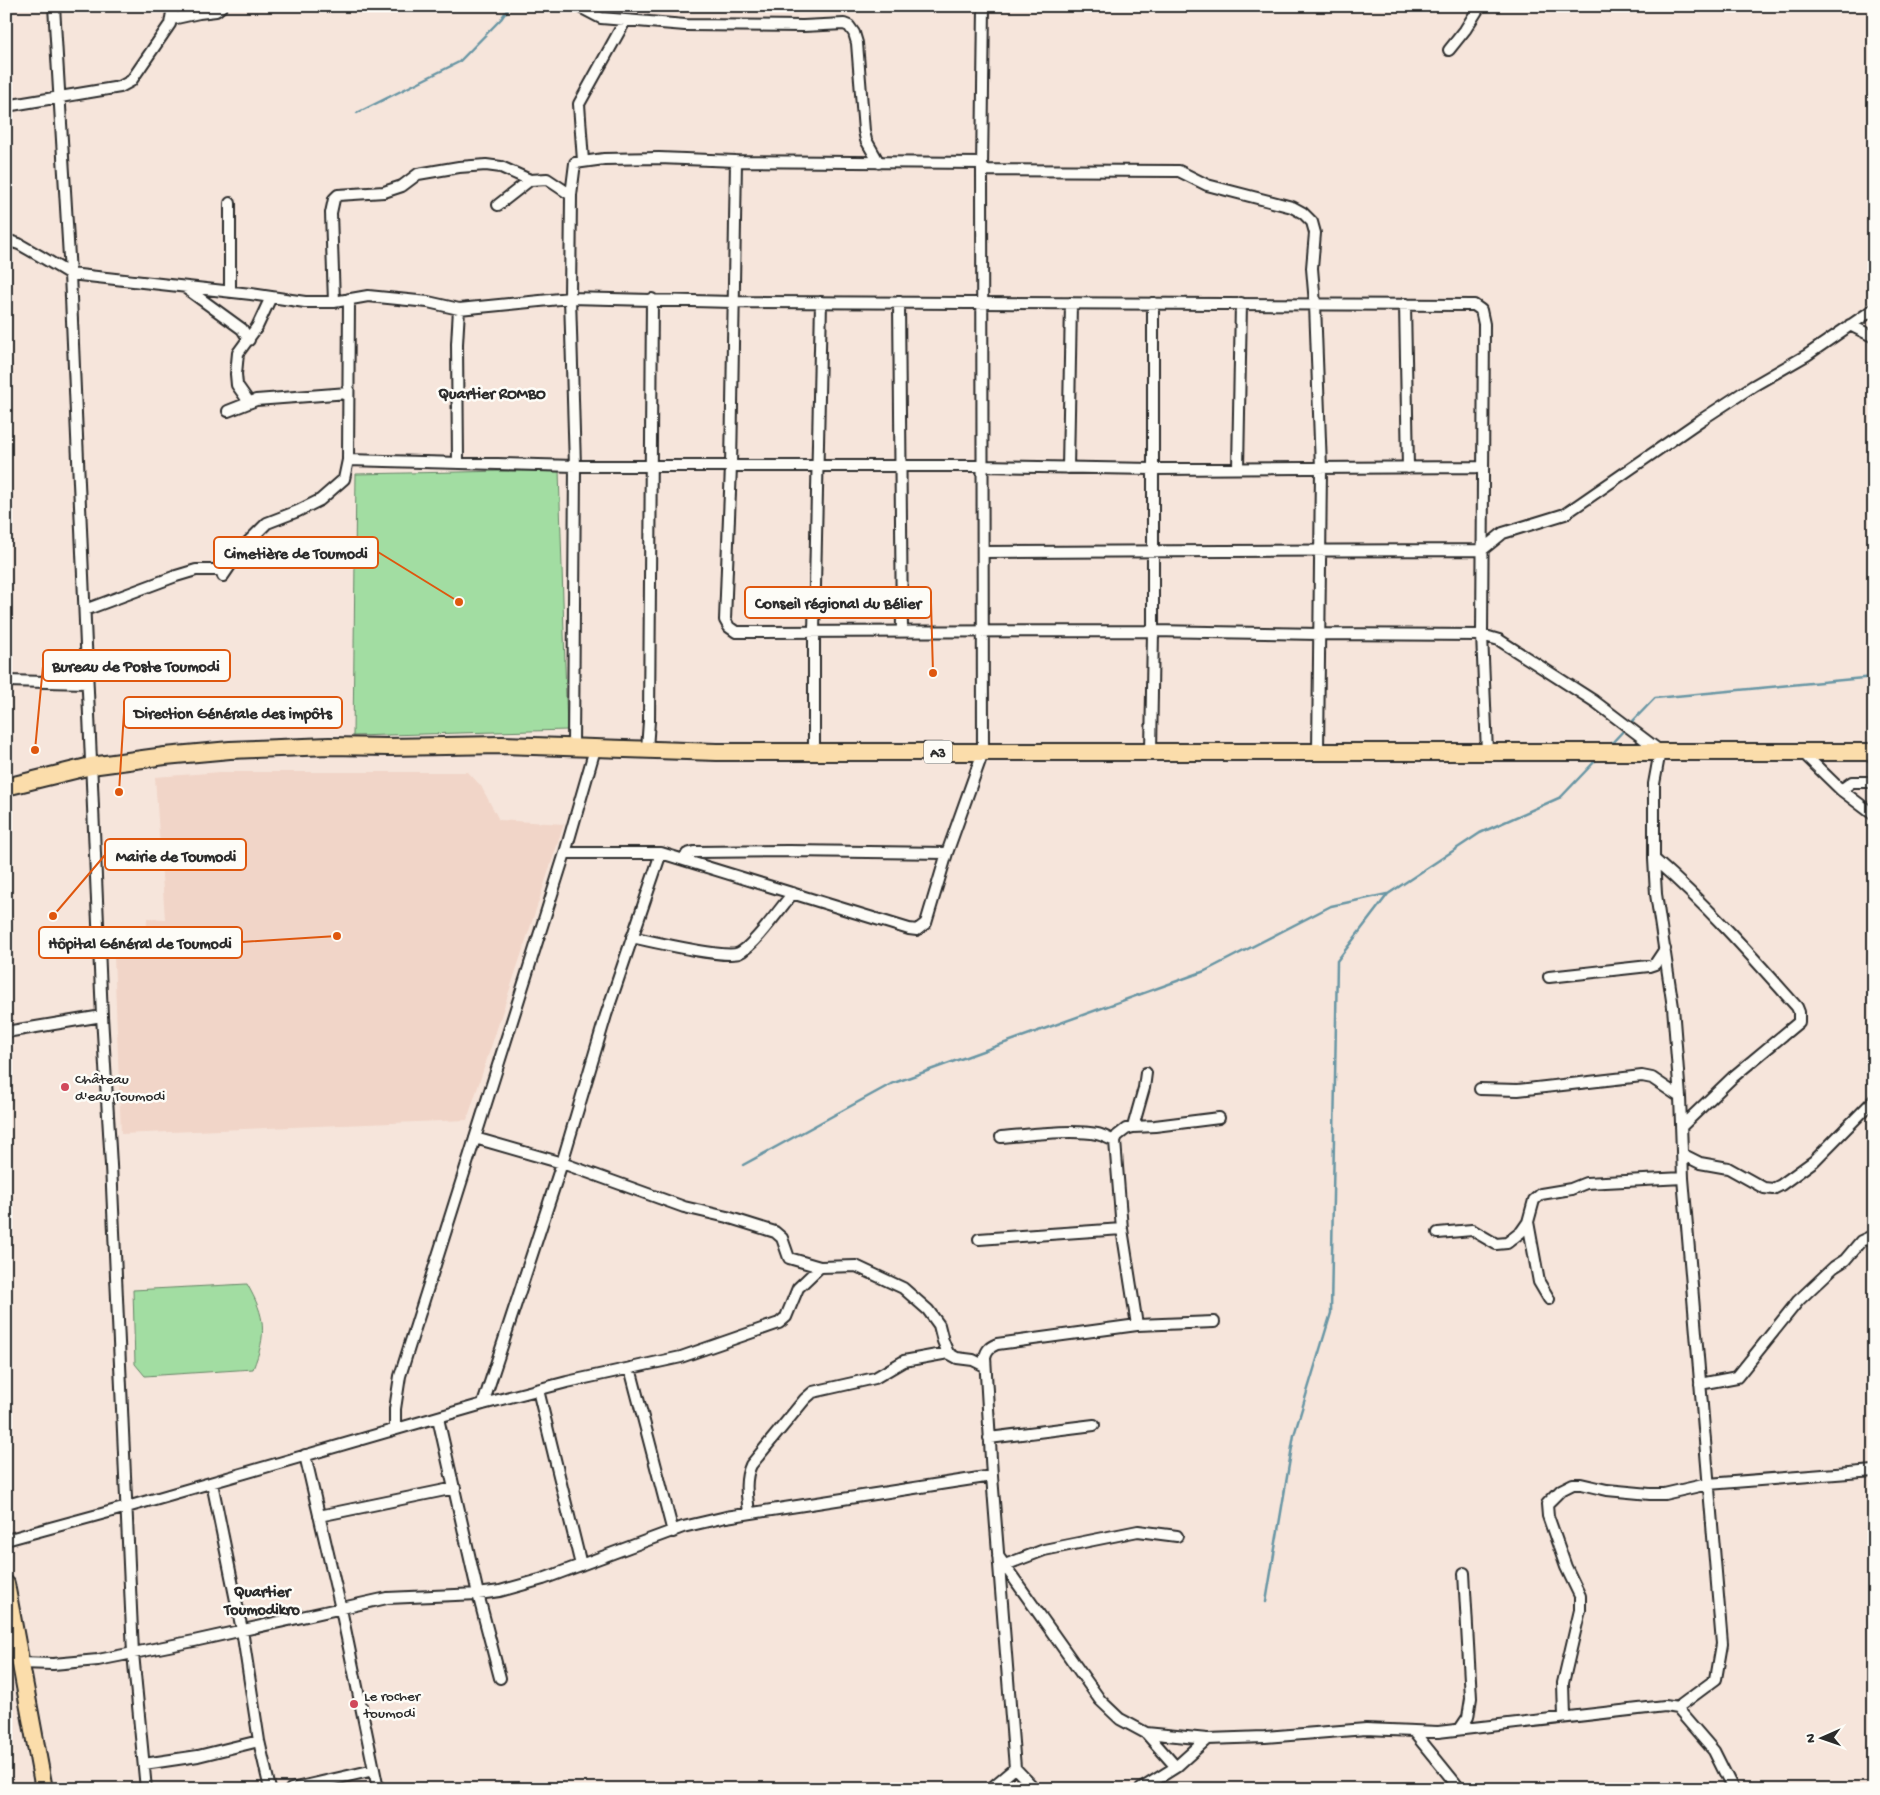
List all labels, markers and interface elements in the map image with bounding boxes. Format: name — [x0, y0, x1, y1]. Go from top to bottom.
district label: Quartier ROMBO — [438, 386, 546, 405]
callout: Cimetière de Toumodi — [214, 537, 378, 568]
text: Cimetière de Toumodi — [223, 546, 368, 565]
callout: Conseil régional du Bélier — [745, 587, 931, 618]
text: Conseil régional du Bélier — [754, 596, 923, 615]
callout: Bureau de Poste Toumodi — [43, 650, 230, 681]
text: Bureau de Poste Toumodi — [51, 659, 220, 678]
callout: Direction Générale des impôts — [124, 697, 342, 728]
text: Direction Générale des impôts — [132, 706, 333, 725]
road number: A3 — [924, 740, 952, 764]
callout: Mairie de Toumodi — [105, 839, 246, 870]
text: Mairie de Toumodi — [116, 849, 237, 868]
callout: Hôpital Général de Toumodi — [39, 927, 242, 958]
text: Hôpital Général de Toumodi — [48, 936, 232, 955]
place label: Château d'eau Toumodi — [75, 1071, 165, 1106]
marker: Château d'eau Toumodi — [59, 1081, 71, 1093]
district label: Quartier Toumodikro — [222, 1584, 300, 1621]
place label: Le rocher toumodi — [363, 1688, 422, 1723]
marker: Le rocher toumodi — [348, 1698, 360, 1710]
north arrow — [1798, 1712, 1848, 1762]
text: N — [1803, 1734, 1820, 1743]

